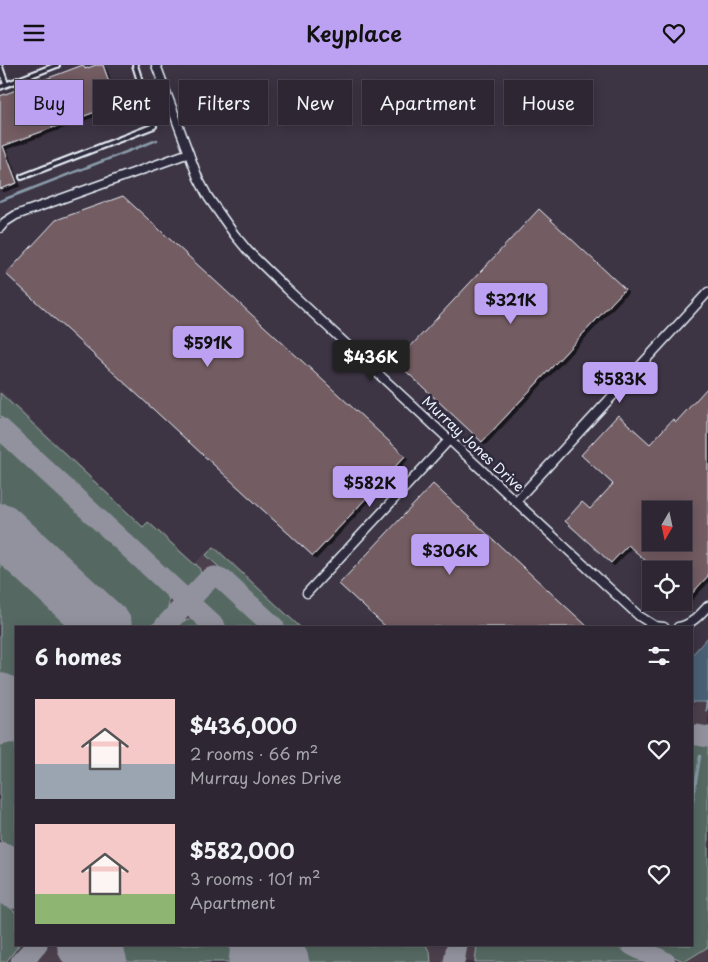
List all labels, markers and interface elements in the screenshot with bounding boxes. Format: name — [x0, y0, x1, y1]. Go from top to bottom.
text: Keyplace — [306, 16, 402, 49]
icon: menu — [20, 19, 48, 47]
icon: heart — [660, 19, 688, 47]
chip: Buy — [15, 80, 83, 125]
chip: Rent — [93, 80, 169, 125]
chip: Filters — [179, 80, 268, 125]
chip: New — [278, 80, 352, 125]
chip: Apartment — [362, 80, 494, 125]
chip: House — [504, 80, 593, 125]
pin: $321K — [476, 283, 546, 325]
text: $321K — [485, 287, 537, 311]
pin: $591K — [173, 325, 243, 368]
text: $591K — [184, 330, 232, 354]
pin: $436K — [336, 339, 406, 382]
text: $436K — [344, 344, 398, 368]
pin: $583K — [585, 361, 655, 404]
text: $583K — [594, 366, 646, 390]
street label: Murray Jones Drive — [418, 391, 529, 497]
pin: $582K — [335, 465, 405, 508]
text: $582K — [344, 470, 396, 494]
north arrow — [642, 501, 692, 551]
map controls — [642, 501, 692, 611]
pin: $306K — [415, 533, 485, 576]
text: $306K — [422, 538, 478, 562]
button: locate — [642, 561, 692, 611]
text: 6 homes — [35, 640, 121, 672]
icon: filters — [645, 642, 673, 670]
text: $436,000 — [190, 709, 297, 741]
icon: home — [75, 719, 135, 779]
icon: heart — [645, 735, 673, 763]
text: 2 rooms · 66 m² — [190, 741, 318, 765]
text: Murray Jones Drive — [190, 765, 342, 789]
text: $582,000 — [190, 834, 295, 866]
icon: home — [75, 844, 135, 904]
icon: heart — [645, 860, 673, 888]
text: 3 rooms · 101 m² — [190, 866, 321, 890]
text: Apartment — [190, 890, 275, 914]

